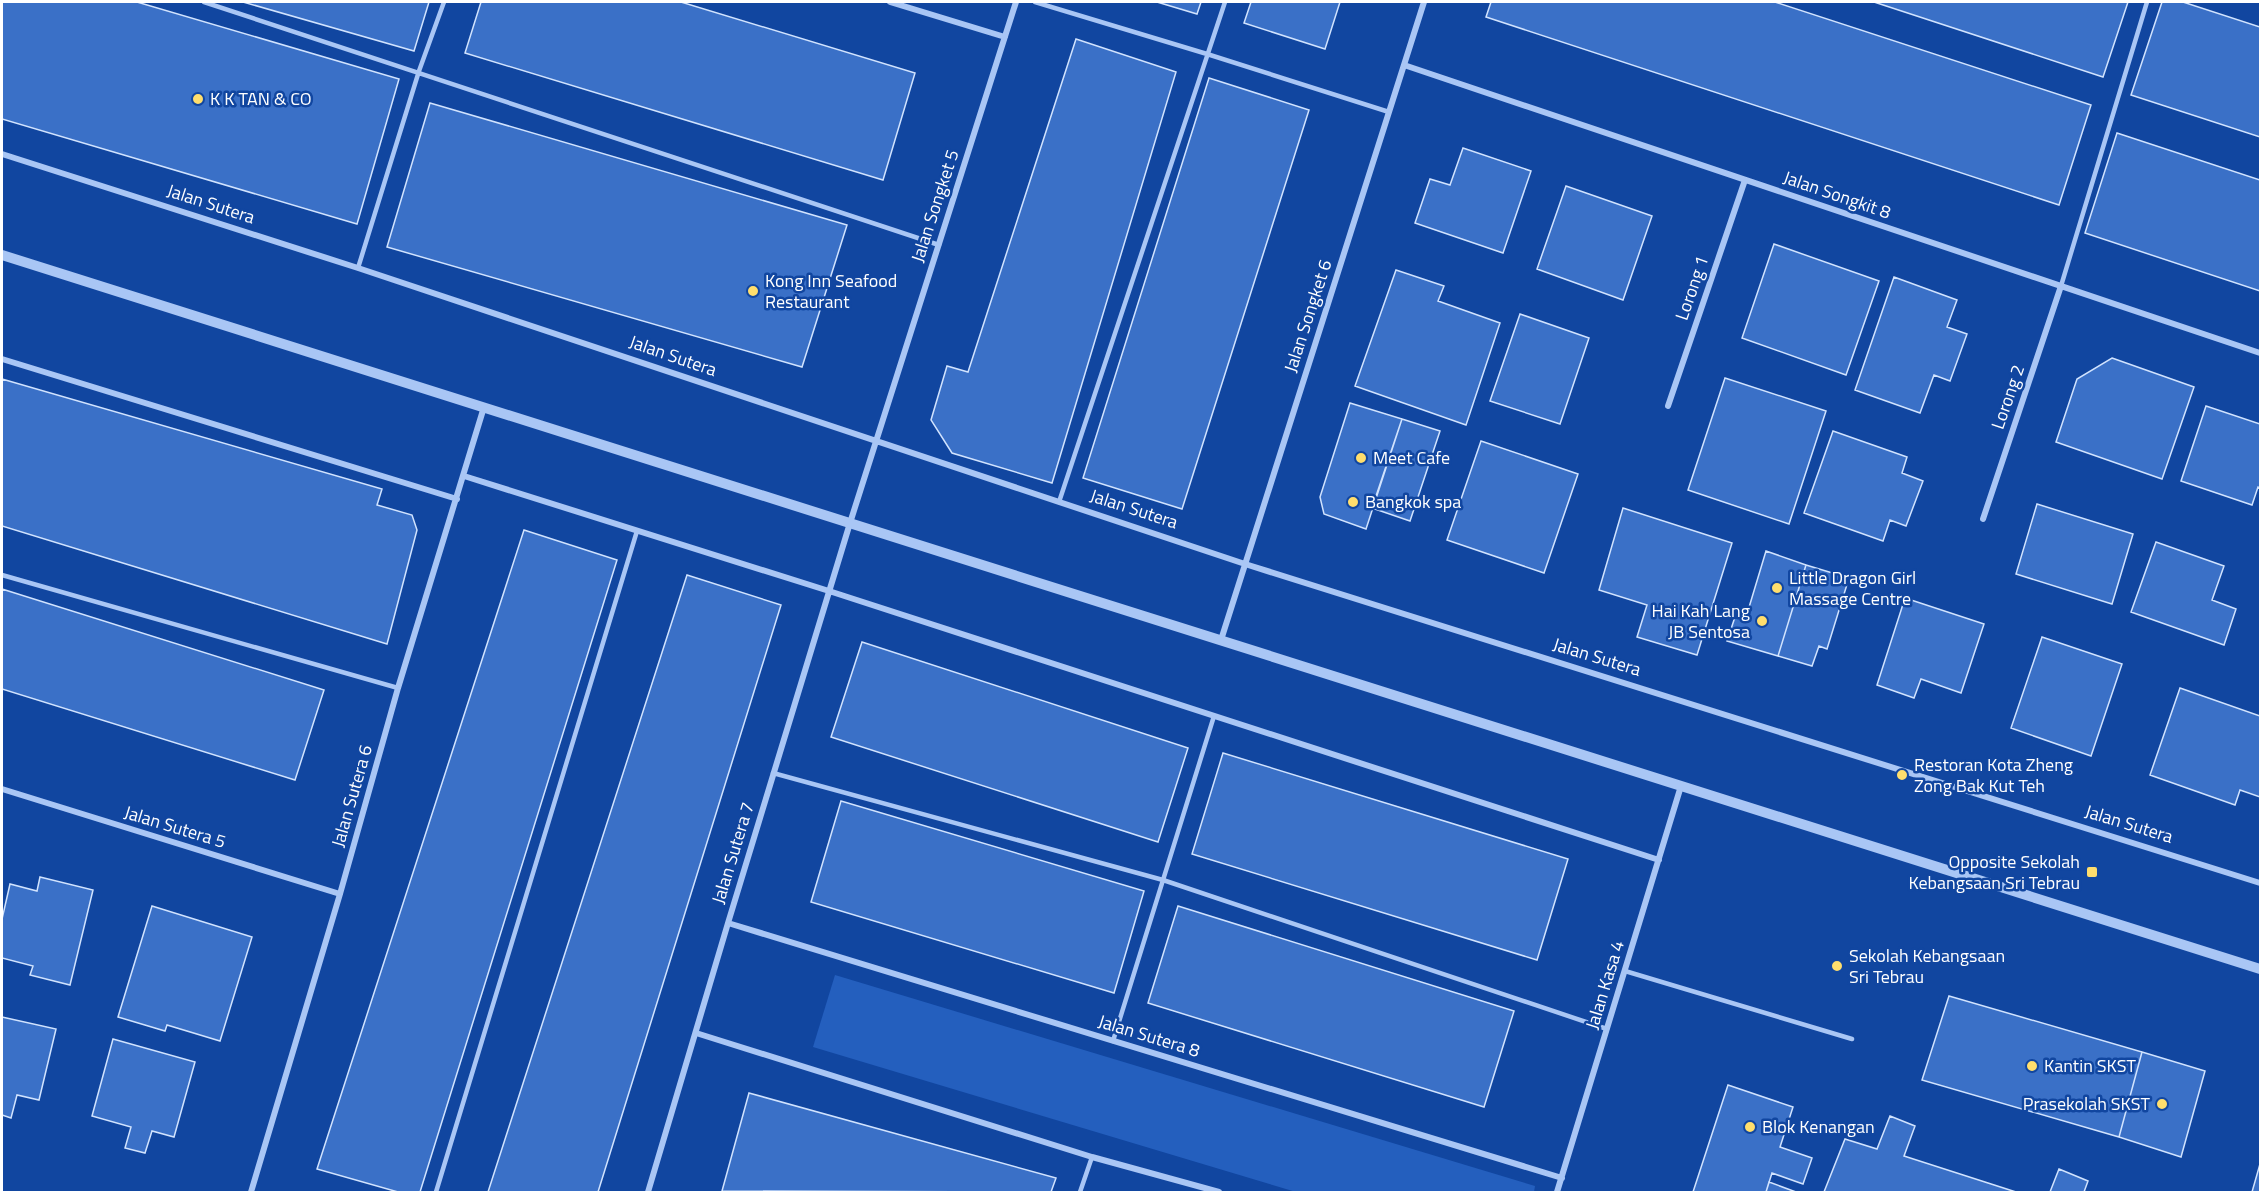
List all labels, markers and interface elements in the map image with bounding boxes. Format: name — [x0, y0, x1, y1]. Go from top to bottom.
place label: K K TAN & CO — [210, 85, 312, 112]
marker: K K TAN & CO — [191, 92, 205, 106]
street label: Jalan Songket 5 — [904, 146, 965, 266]
street label: Jalan Songkit 8 — [1780, 164, 1895, 226]
street label: Jalan Sutera — [164, 177, 259, 230]
street label: Lorong 1 — [1668, 252, 1715, 324]
street label: Jalan Songket 6 — [1277, 256, 1338, 376]
place label: Kong Inn Seafood Restaurant — [765, 267, 897, 315]
marker: Kong Inn Seafood Restaurant — [746, 284, 760, 298]
street label: Jalan Sutera — [626, 328, 721, 383]
street label: Lorong 2 — [1984, 361, 2031, 433]
place label: Meet Cafe — [1373, 444, 1450, 471]
marker: Meet Cafe — [1354, 451, 1368, 465]
street label: Jalan Sutera — [1087, 482, 1182, 535]
place label: Bangkok spa — [1365, 488, 1461, 515]
marker: Bangkok spa — [1346, 495, 1360, 509]
place label: Little Dragon Girl Massage Centre — [1789, 564, 1916, 612]
marker: Little Dragon Girl Massage Centre — [1770, 581, 1784, 595]
place label: Hai Kah Lang JB Sentosa — [1651, 597, 1750, 645]
marker: Hai Kah Lang JB Sentosa — [1755, 614, 1769, 628]
street label: Jalan Sutera — [1550, 630, 1645, 683]
street label: Jalan Sutera 6 — [324, 742, 379, 850]
place label: Restoran Kota Zheng Zong Bak Kut Teh — [1914, 751, 2073, 799]
marker: Restoran Kota Zheng Zong Bak Kut Teh — [1895, 768, 1909, 782]
street label: Jalan Sutera — [2082, 797, 2177, 850]
street label: Jalan Sutera 5 — [121, 798, 229, 855]
street label: Jalan Sutera 7 — [704, 799, 761, 907]
place label: Opposite Sekolah Kebangsaan Sri Tebrau — [1908, 848, 2080, 896]
marker: Opposite Sekolah Kebangsaan Sri Tebrau — [2085, 865, 2099, 879]
street label: Jalan Kasa 4 — [1578, 937, 1631, 1033]
place label: Sekolah Kebangsaan Sri Tebrau — [1849, 942, 2005, 990]
marker: Sekolah Kebangsaan Sri Tebrau — [1830, 959, 1844, 973]
street label: Jalan Sutera 8 — [1095, 1007, 1203, 1064]
place label: Kantin SKST — [2044, 1052, 2137, 1079]
marker: Kantin SKST — [2025, 1059, 2039, 1073]
place label: Prasekolah SKST — [2023, 1090, 2151, 1117]
marker: Prasekolah SKST — [2155, 1097, 2169, 1111]
place label: Blok Kenangan — [1762, 1113, 1875, 1140]
marker: Blok Kenangan — [1743, 1120, 1757, 1134]

